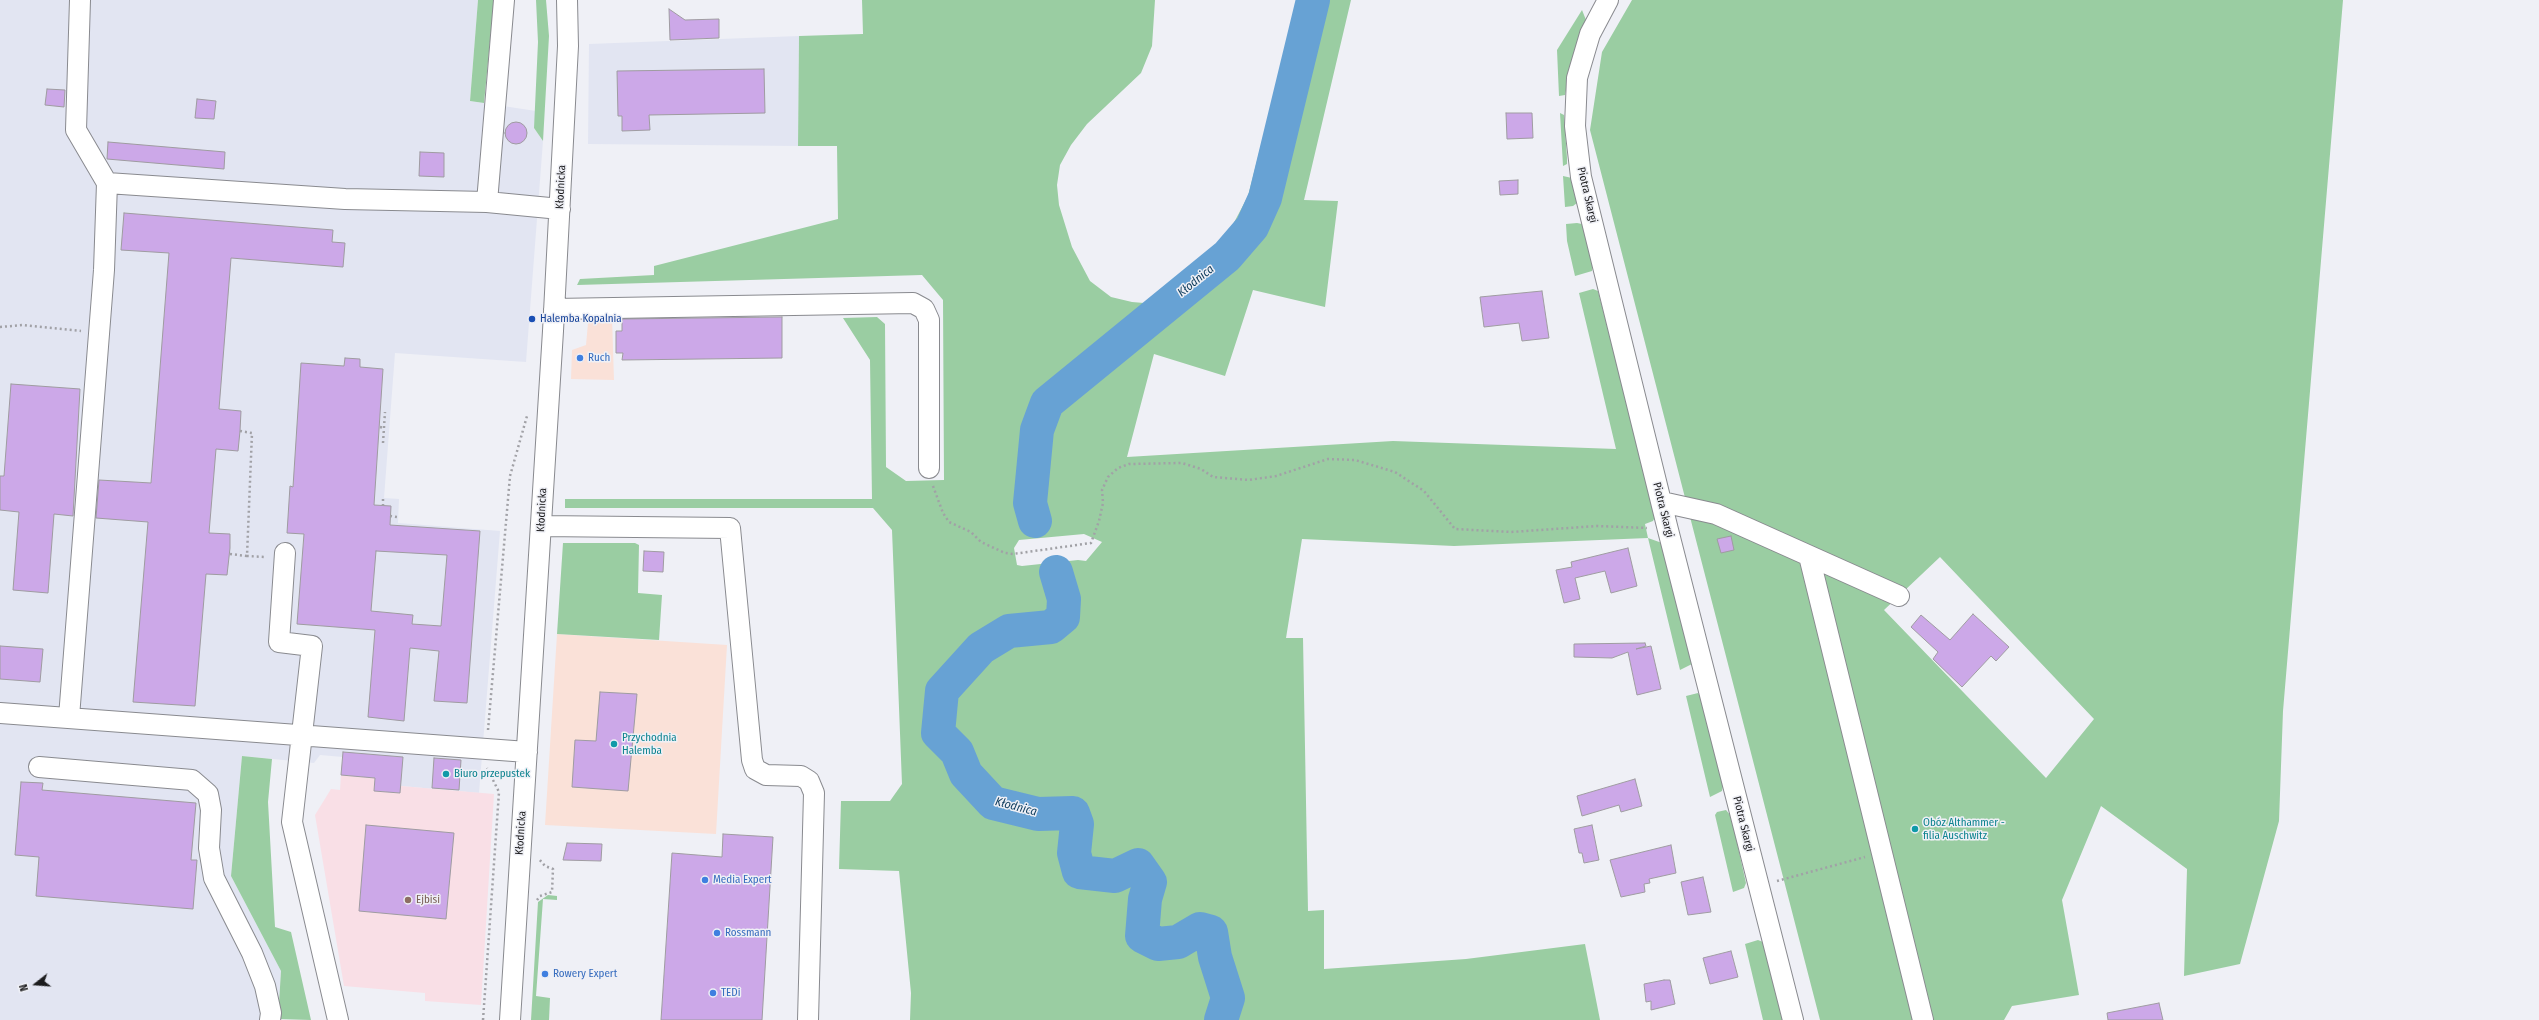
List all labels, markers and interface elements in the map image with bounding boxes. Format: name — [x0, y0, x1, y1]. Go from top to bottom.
street label: Kłodnicka — [553, 165, 569, 209]
street label: Piotra Skargi — [1574, 166, 1600, 224]
water label: Kłodnica — [1175, 262, 1217, 300]
place label: Halemba Kopalnia — [540, 312, 622, 326]
marker: Halemba Kopalnia — [527, 314, 537, 324]
place label: Ruch — [588, 351, 610, 365]
marker: Ruch — [575, 353, 585, 363]
street label: Piotra Skargi — [1650, 481, 1676, 539]
street label: Kłodnicka — [534, 488, 550, 532]
place label: Przychodnia Halemba — [622, 731, 677, 757]
marker: Przychodnia Halemba — [609, 739, 619, 749]
place label: Biuro przepustek — [454, 767, 530, 781]
marker: Biuro przepustek — [441, 769, 451, 779]
water label: Kłodnica — [994, 795, 1038, 819]
street label: Piotra Skargi — [1730, 795, 1756, 853]
street label: Kłodnicka — [513, 811, 529, 855]
place label: Obóz Althammer - filia Auschwitz — [1923, 816, 2005, 842]
marker: Obóz Althammer - filia Auschwitz — [1910, 824, 1920, 834]
place label: Media Expert — [713, 873, 772, 887]
marker: Media Expert — [700, 875, 710, 885]
place label: Ejbisi — [416, 893, 440, 907]
marker: Ejbisi — [403, 895, 413, 905]
place label: Rossmann — [725, 926, 771, 940]
marker: Rossmann — [712, 928, 722, 938]
north arrow — [16, 964, 56, 1004]
place label: Rowery Expert — [553, 967, 617, 981]
marker: Rowery Expert — [540, 969, 550, 979]
text: N — [17, 983, 31, 993]
place label: TEDi — [721, 986, 740, 1000]
marker: TEDi — [708, 988, 718, 998]

